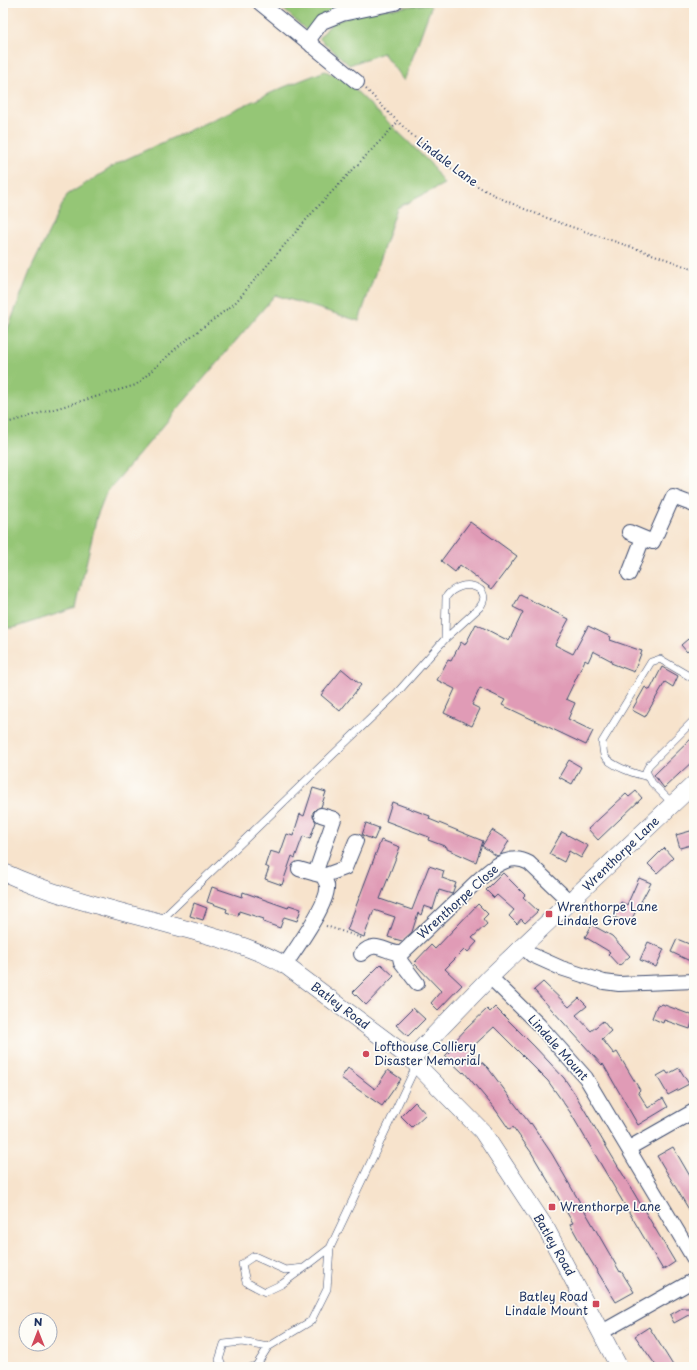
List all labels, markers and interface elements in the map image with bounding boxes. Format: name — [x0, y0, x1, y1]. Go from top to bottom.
street label: Lindale Lane — [413, 132, 482, 191]
street label: Wrenthorpe Lane — [578, 812, 663, 895]
street label: Wrenthorpe Close — [413, 860, 502, 943]
place label: Wrenthorpe Lane Lindale Grove — [557, 897, 658, 929]
marker: Wrenthorpe Lane Lindale Grove — [544, 909, 554, 919]
street label: Batley Road — [307, 977, 374, 1033]
street label: Lindale Mount — [524, 1010, 593, 1084]
place label: Lofthouse Colliery Disaster Memorial — [374, 1037, 480, 1069]
marker: Lofthouse Colliery Disaster Memorial — [361, 1049, 371, 1059]
place label: Wrenthorpe Lane — [560, 1197, 661, 1215]
marker: Wrenthorpe Lane — [547, 1202, 557, 1212]
street label: Batley Road — [530, 1210, 580, 1279]
place label: Batley Road Lindale Mount — [505, 1287, 588, 1319]
marker: Batley Road Lindale Mount — [591, 1299, 601, 1309]
north arrow — [18, 1312, 58, 1352]
text: N — [34, 1313, 43, 1330]

